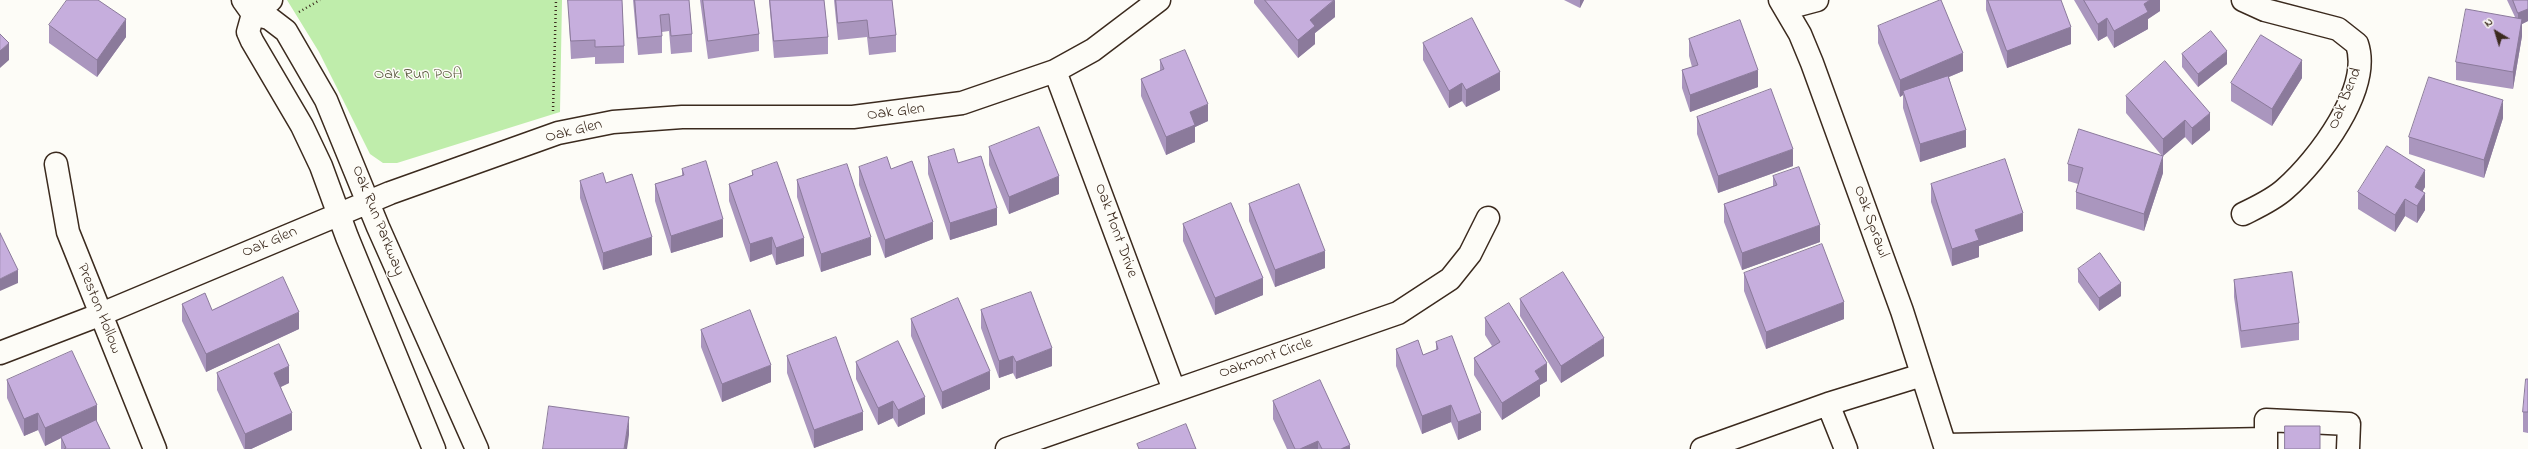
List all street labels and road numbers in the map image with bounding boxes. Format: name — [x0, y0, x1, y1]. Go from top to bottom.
street label: Oak Bend — [2325, 65, 2367, 133]
street label: Oak Glen — [866, 100, 926, 126]
street label: Oak Glen — [544, 116, 604, 148]
street label: Oak Run Parkway — [346, 163, 408, 279]
street label: Oak Mont Drive — [1089, 181, 1141, 281]
street label: Oak Sprawl — [1848, 183, 1892, 261]
street label: Oak Glen — [240, 223, 300, 263]
street label: Preston Hollow — [71, 261, 125, 357]
street label: Oakmont Circle — [1217, 334, 1315, 384]

